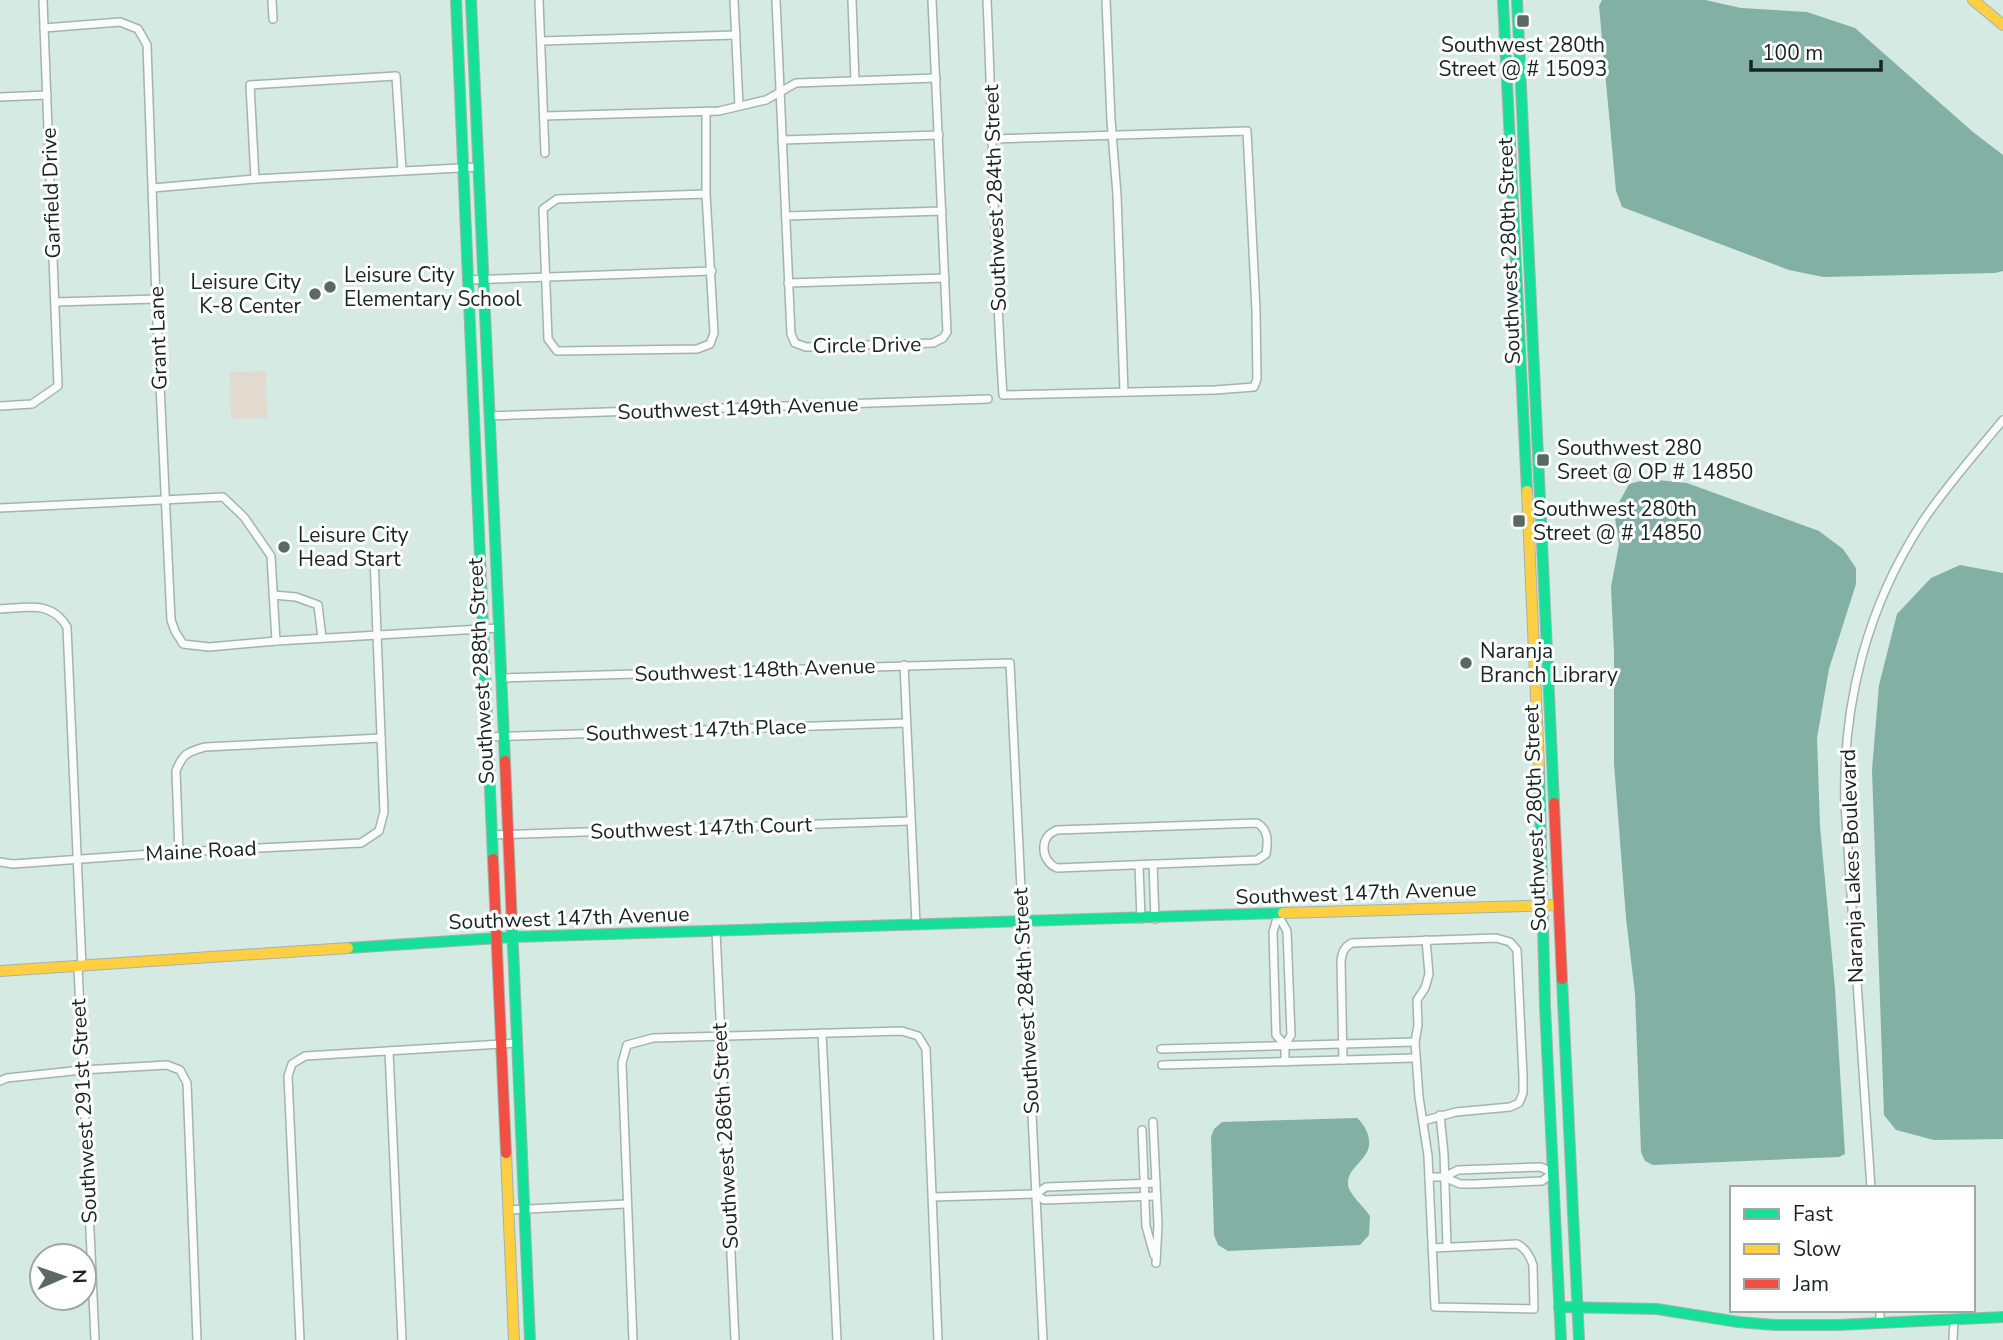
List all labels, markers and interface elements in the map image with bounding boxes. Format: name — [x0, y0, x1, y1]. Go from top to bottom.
marker: Southwest 280th Street @ # 15093 — [1515, 13, 1531, 29]
scale bar — [1751, 28, 1881, 72]
place label: Southwest 280th Street @ # 15093 — [1439, 31, 1607, 83]
text: 100 m — [1762, 39, 1823, 67]
street label: Southwest 284th Street — [977, 84, 1013, 312]
street label: Garfield Drive — [35, 127, 67, 259]
street label: Southwest 280th Street — [1491, 137, 1527, 365]
place label: Leisure City Elementary School — [344, 261, 522, 313]
place label: Leisure City K-8 Center — [191, 268, 301, 320]
marker: Leisure City Elementary School — [322, 279, 338, 295]
street label: Grant Lane — [142, 285, 174, 391]
marker: Leisure City K-8 Center — [307, 286, 323, 302]
street label: Circle Drive — [812, 330, 922, 360]
street label: Southwest 149th Avenue — [617, 390, 859, 426]
place label: Southwest 280 Sreet @ OP # 14850 — [1557, 434, 1753, 486]
marker: Southwest 280 Sreet @ OP # 14850 — [1535, 452, 1551, 468]
place label: Southwest 280th Street @ # 14850 — [1533, 495, 1702, 547]
marker: Southwest 280th Street @ # 14850 — [1511, 513, 1527, 529]
place label: Leisure City Head Start — [298, 521, 409, 573]
marker: Leisure City Head Start — [276, 539, 292, 555]
street label: Southwest 288th Street — [461, 556, 501, 785]
place label: Naranja Branch Library — [1480, 637, 1618, 689]
street label: Southwest 148th Avenue — [634, 652, 876, 688]
marker: Naranja Branch Library — [1458, 655, 1474, 671]
street label: Southwest 280th Street — [1517, 704, 1553, 932]
street label: Southwest 147th Place — [585, 712, 807, 748]
street label: Naranja Lakes Boulevard — [1834, 748, 1870, 984]
street label: Southwest 147th Court — [590, 810, 813, 846]
street label: Maine Road — [145, 834, 257, 868]
street label: Southwest 147th Avenue — [1235, 875, 1477, 911]
street label: Southwest 284th Street — [1006, 886, 1046, 1115]
street label: Southwest 147th Avenue — [448, 900, 690, 936]
street label: Southwest 291st Street — [64, 997, 104, 1224]
street label: Southwest 286th Street — [705, 1021, 745, 1250]
legend — [1730, 1186, 1975, 1312]
text: Fast — [1793, 1200, 1833, 1228]
text: Slow — [1793, 1235, 1842, 1263]
north arrow — [28, 1242, 98, 1312]
text: N — [66, 1269, 92, 1284]
text: Jam — [1792, 1270, 1829, 1298]

